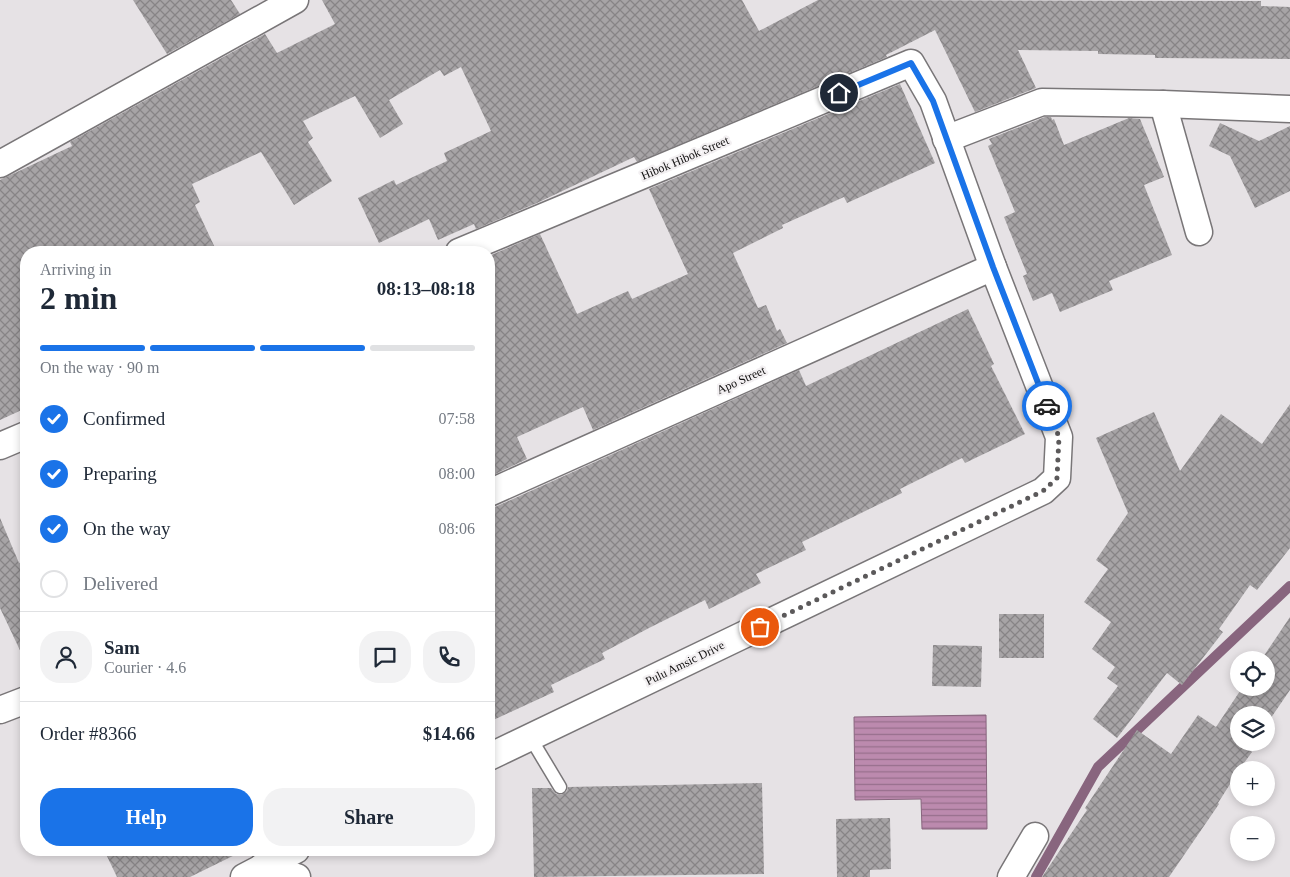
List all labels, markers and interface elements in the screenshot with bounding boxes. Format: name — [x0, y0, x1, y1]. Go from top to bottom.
pin — [818, 72, 860, 114]
icon: home — [825, 79, 853, 107]
street label: Hibok Hibok Street — [639, 133, 732, 183]
text: Arriving in — [40, 261, 112, 278]
text: 08:13–08:18 — [377, 278, 475, 299]
text: 2 min — [40, 280, 117, 316]
text: On the way · 90 m — [40, 359, 160, 376]
street label: Apo Street — [715, 363, 768, 397]
courier — [1022, 381, 1072, 431]
icon: car — [1033, 392, 1061, 420]
icon: check — [40, 405, 68, 433]
text: Confirmed — [83, 408, 165, 429]
text: 07:58 — [439, 410, 475, 427]
icon: check — [40, 460, 68, 488]
text: Preparing — [83, 463, 157, 484]
text: 08:00 — [439, 465, 475, 482]
icon: check — [40, 515, 68, 543]
text: On the way — [83, 518, 171, 539]
text: 08:06 — [439, 520, 475, 537]
text: Delivered — [83, 573, 158, 594]
pin — [739, 606, 781, 648]
icon: bag — [746, 613, 774, 641]
button: person — [40, 631, 92, 683]
button: chat — [359, 631, 411, 683]
button: phone — [423, 631, 475, 683]
text: Sam — [104, 637, 140, 658]
street label: Pulu Amsic Drive — [643, 638, 727, 688]
map controls — [1230, 651, 1275, 861]
button: locate — [1230, 651, 1275, 696]
text: Courier · 4.6 — [104, 659, 186, 676]
button: layers — [1230, 706, 1275, 751]
text: Order #8366 — [40, 723, 137, 744]
text: $14.66 — [423, 723, 475, 744]
button: + — [1230, 761, 1275, 806]
button: Help — [40, 788, 253, 846]
button: Share — [263, 788, 475, 846]
button: − — [1230, 816, 1275, 861]

